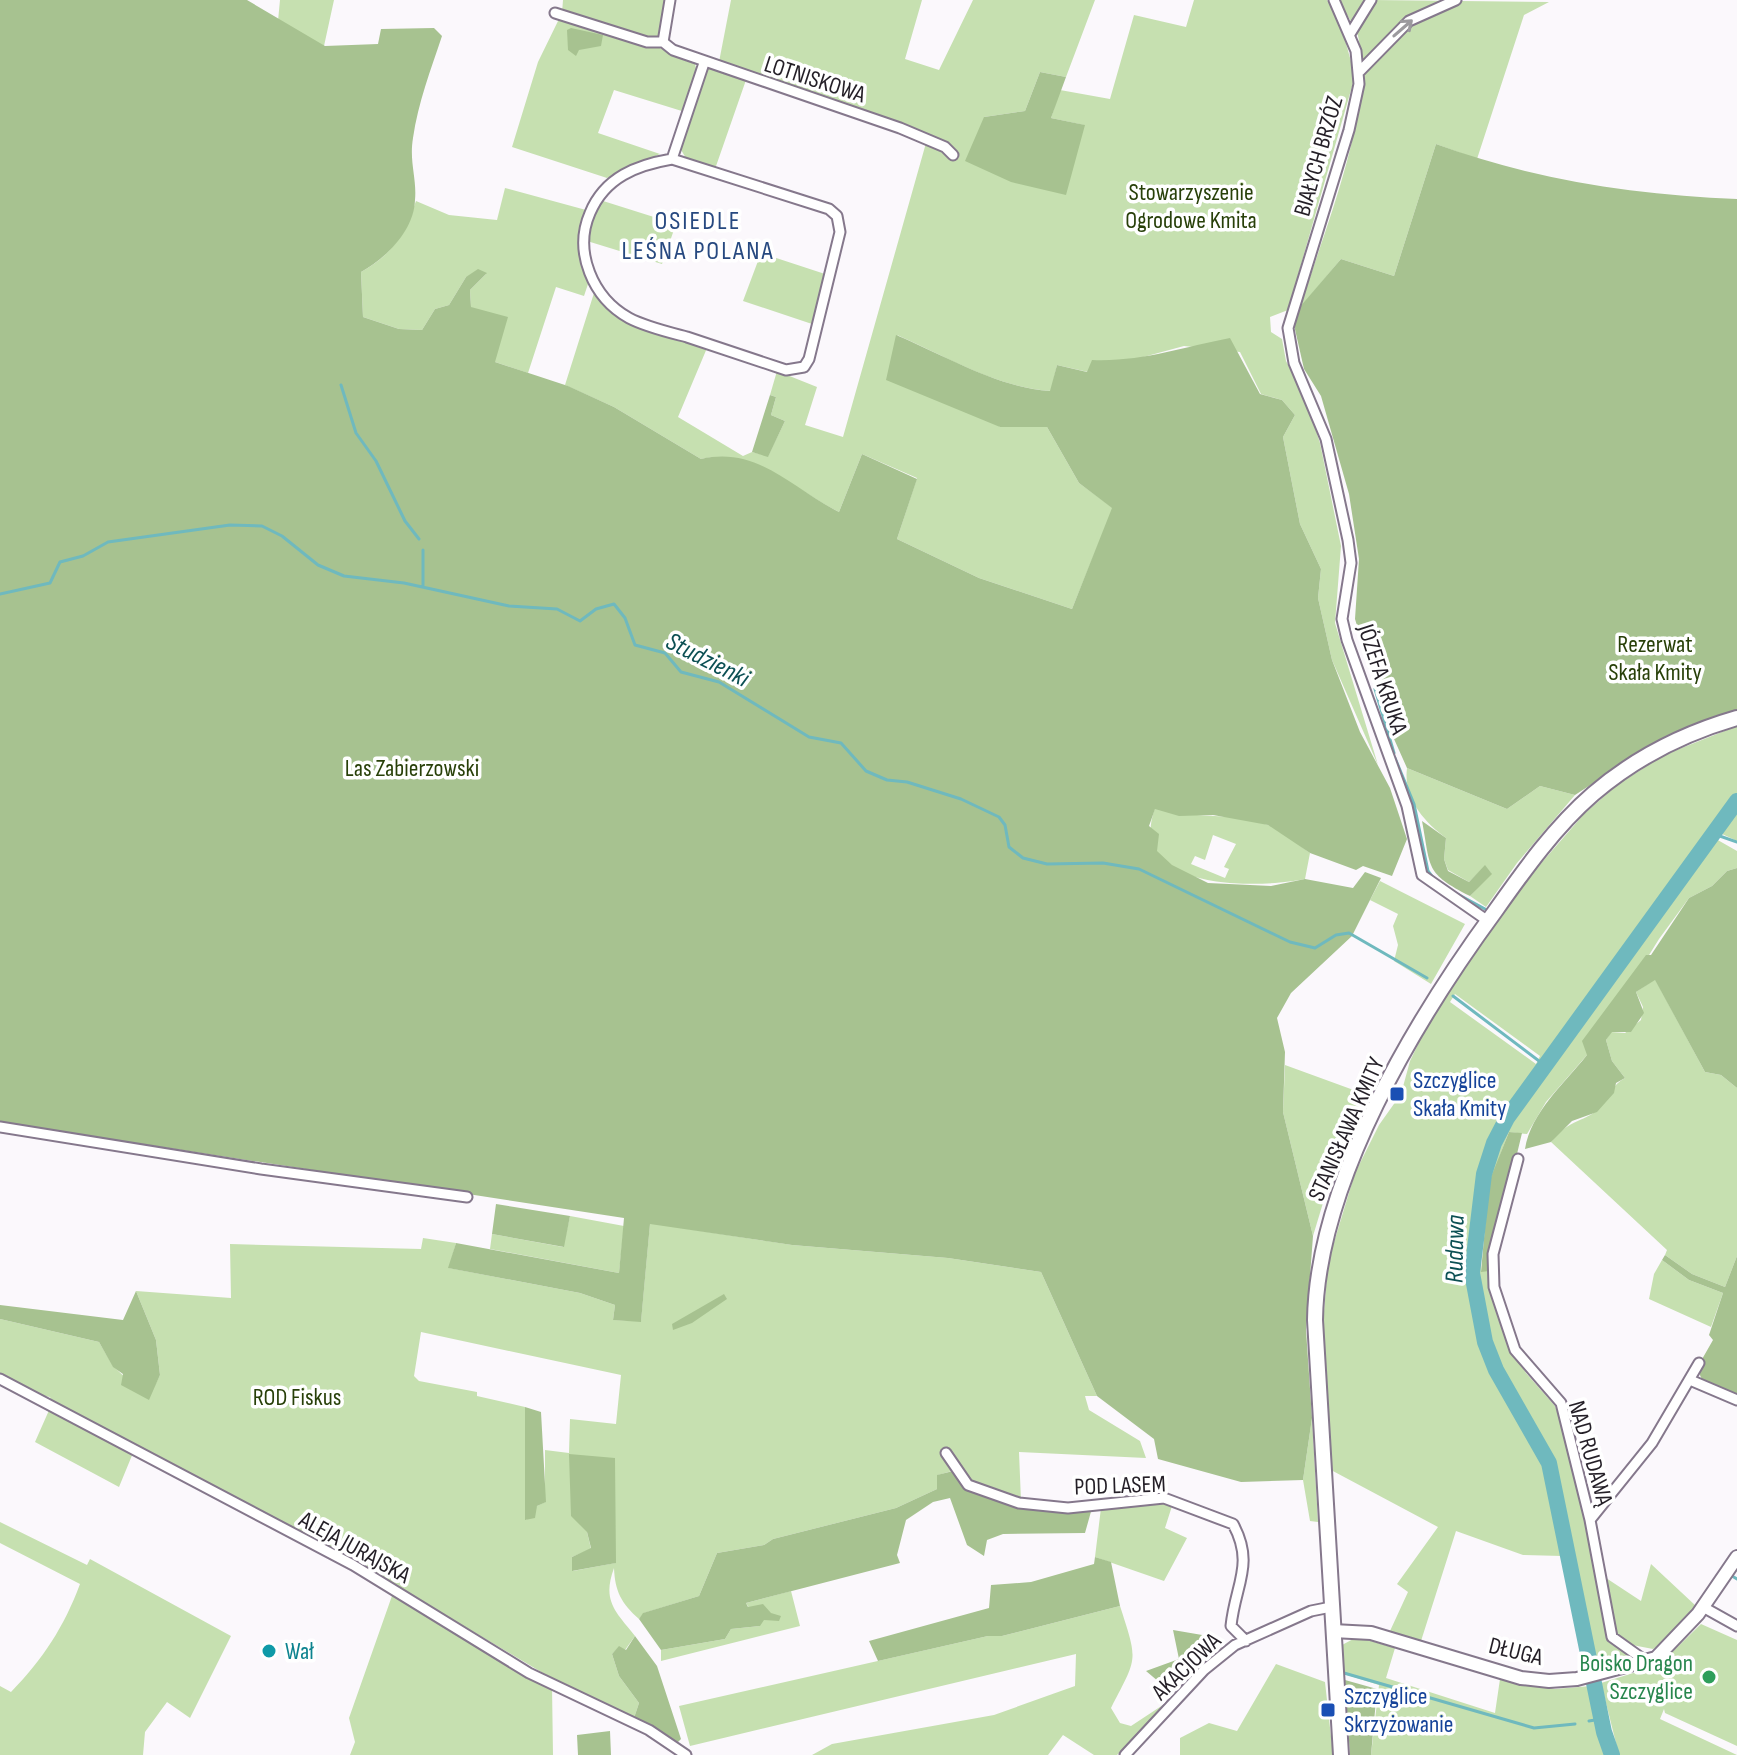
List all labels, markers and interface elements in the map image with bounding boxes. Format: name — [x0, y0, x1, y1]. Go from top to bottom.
one-way arrow — [1392, 19, 1412, 37]
street label: LOTNISKOWA — [761, 50, 870, 110]
street label: BIAŁYCH BRZÓZ — [1288, 93, 1349, 219]
park label: Stowarzyszenie Ogrodowe Kmita — [1125, 178, 1257, 235]
district label: OSIEDLE LEŚNA POLANA — [621, 206, 775, 267]
street label: JÓZEFA KRUKA — [1351, 619, 1414, 739]
water label: Studzienki — [661, 626, 755, 695]
park label: Rezerwat Skała Kmity — [1608, 630, 1702, 687]
park label: Las Zabierzowski — [345, 754, 479, 783]
street label: STANISŁAWA KMITY — [1302, 1053, 1391, 1206]
place label: Szczyglice Skała Kmity — [1413, 1066, 1506, 1123]
marker: Szczyglice Skała Kmity — [1388, 1085, 1406, 1103]
water label: Rudawa — [1439, 1214, 1472, 1283]
park label: ROD Fiskus — [253, 1383, 341, 1412]
street label: NAD RUDAWĄ — [1562, 1397, 1619, 1510]
street label: POD LASEM — [1074, 1469, 1166, 1502]
street label: ALEJA JURAJSKA — [293, 1505, 416, 1590]
street label: AKACJOWA — [1145, 1626, 1227, 1707]
street label: DŁUGA — [1486, 1631, 1547, 1672]
place label: Wał — [285, 1637, 314, 1666]
marker: Wał — [260, 1642, 278, 1660]
place label: Boisko Dragon Szczyglice — [1579, 1649, 1693, 1706]
marker: Boisko Dragon Szczyglice — [1700, 1668, 1718, 1686]
place label: Szczyglice Skrzyżowanie — [1344, 1682, 1453, 1739]
marker: Szczyglice Skrzyżowanie — [1319, 1701, 1337, 1719]

